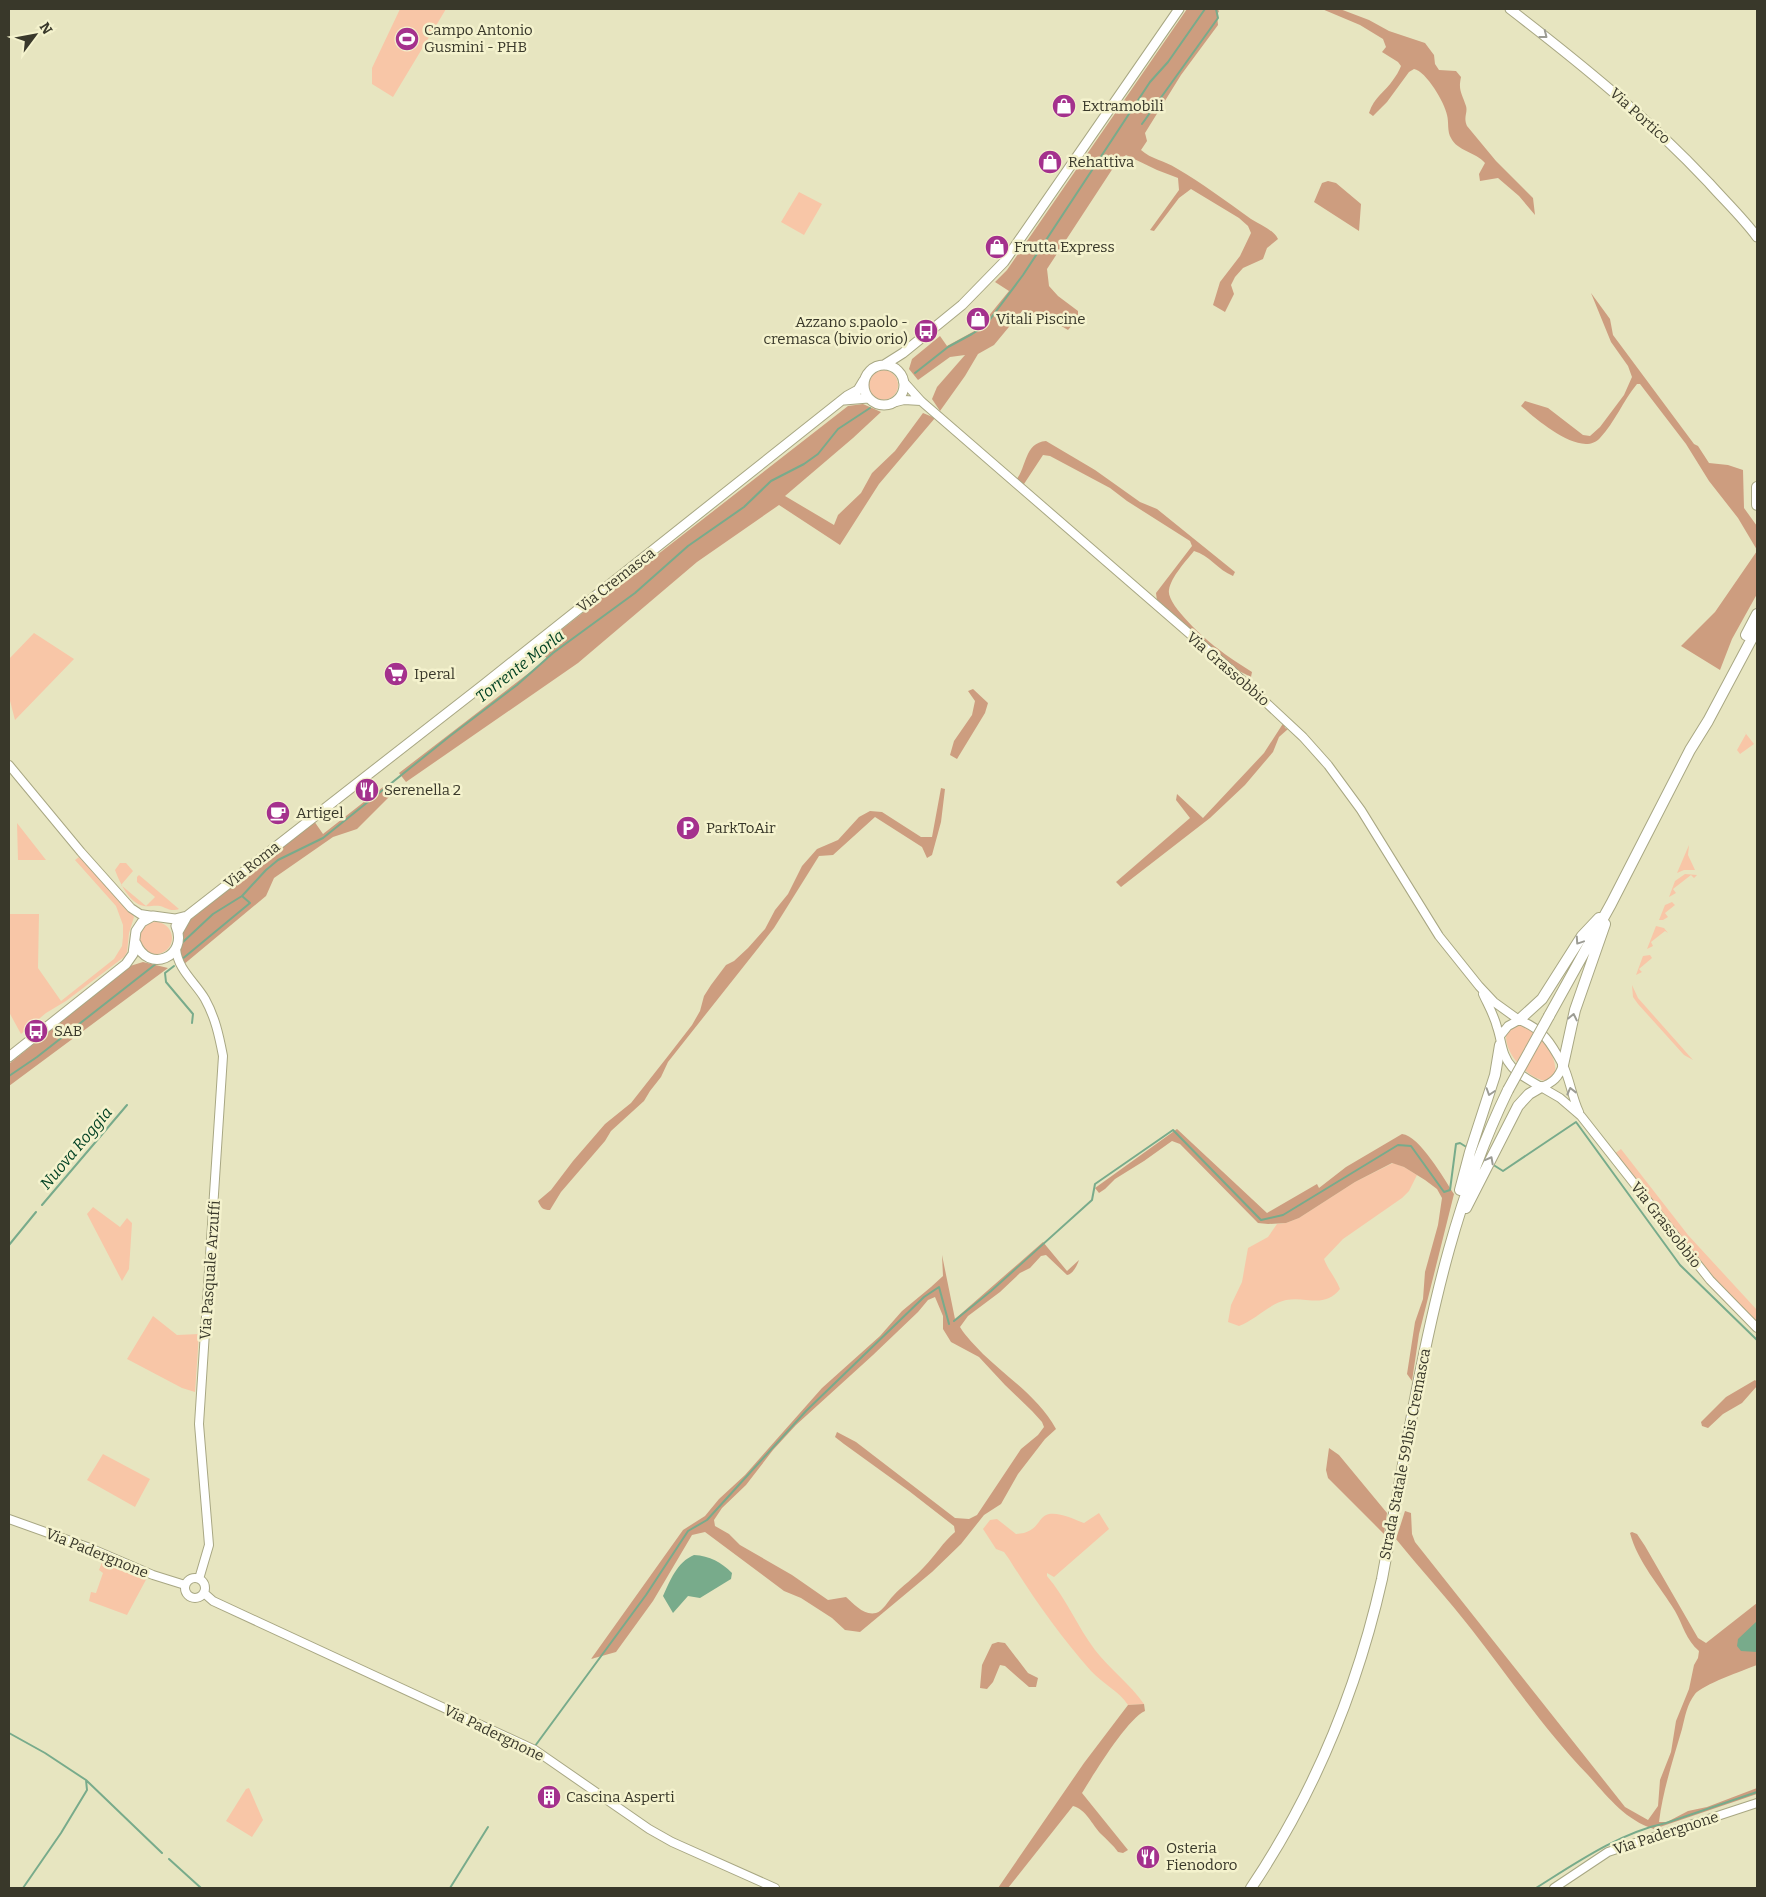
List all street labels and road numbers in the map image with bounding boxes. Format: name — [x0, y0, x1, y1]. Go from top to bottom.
street label: Via Portico — [1606, 84, 1674, 148]
street label: Via Cremasca — [573, 544, 659, 616]
street label: Via Grassobbio — [1183, 628, 1273, 710]
street label: Via Roma — [220, 838, 284, 892]
street label: Via Grassobbio — [1627, 1178, 1705, 1272]
street label: Via Pasquale Arzuffi — [196, 1199, 224, 1340]
street label: Strada Statale 591bis Cremasca — [1376, 1347, 1434, 1561]
street label: Via Padergnone — [43, 1524, 151, 1582]
street label: Via Padergnone — [441, 1701, 547, 1765]
street label: Via Padergnone — [1611, 1808, 1721, 1858]

